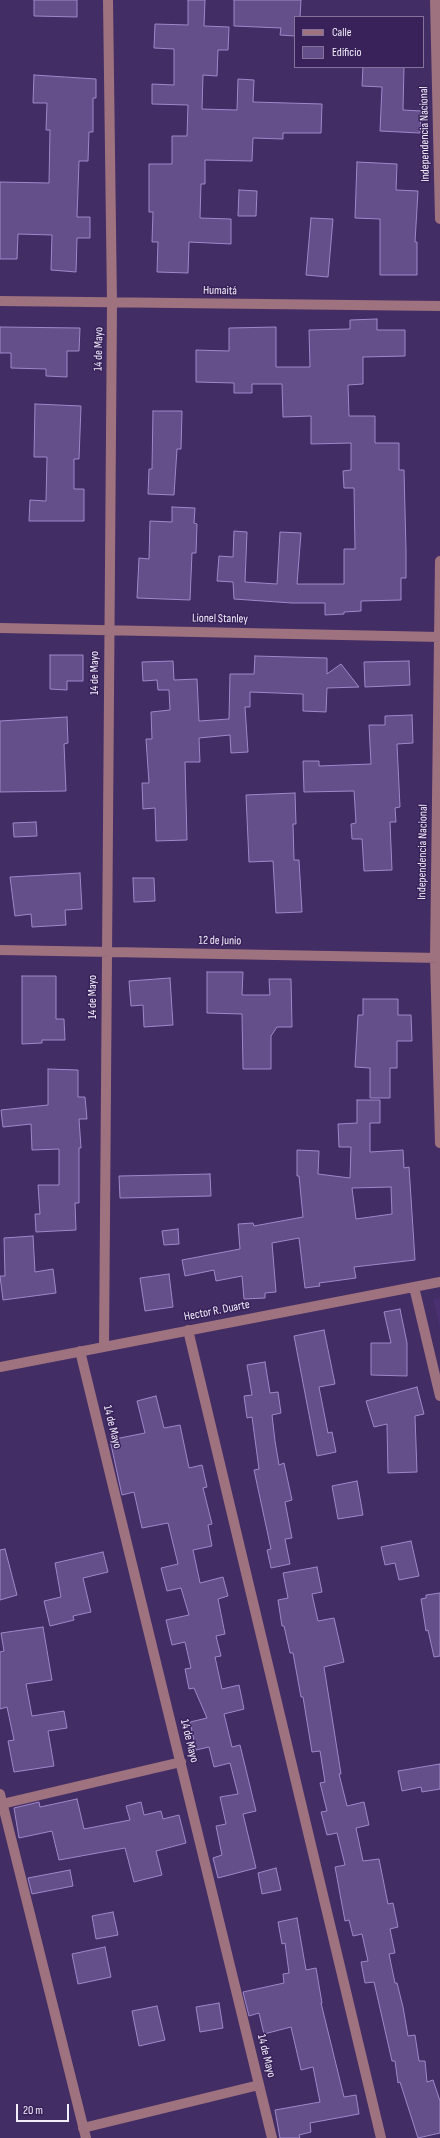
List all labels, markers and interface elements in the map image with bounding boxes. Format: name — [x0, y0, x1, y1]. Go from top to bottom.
legend — [294, 16, 424, 68]
text: Calle — [332, 25, 352, 40]
text: Edificio — [332, 45, 361, 60]
street label: Independencia Nacional — [417, 86, 433, 182]
street label: Humaitá — [203, 284, 237, 298]
street label: 14 de Mayo — [91, 327, 107, 371]
street label: Lionel Stanley — [192, 611, 248, 627]
street label: 14 de Mayo — [88, 651, 102, 695]
street label: Independencia Nacional — [415, 804, 431, 900]
street label: 12 de Junio — [199, 933, 241, 949]
street label: 14 de Mayo — [86, 975, 100, 1019]
street label: Hector R. Duarte — [183, 1298, 251, 1324]
street label: 14 de Mayo — [100, 1404, 124, 1450]
street label: 14 de Mayo — [177, 1718, 201, 1764]
street label: 14 de Mayo — [254, 2033, 278, 2079]
scale bar — [18, 2096, 71, 2122]
text: 20 m — [23, 2103, 43, 2118]

